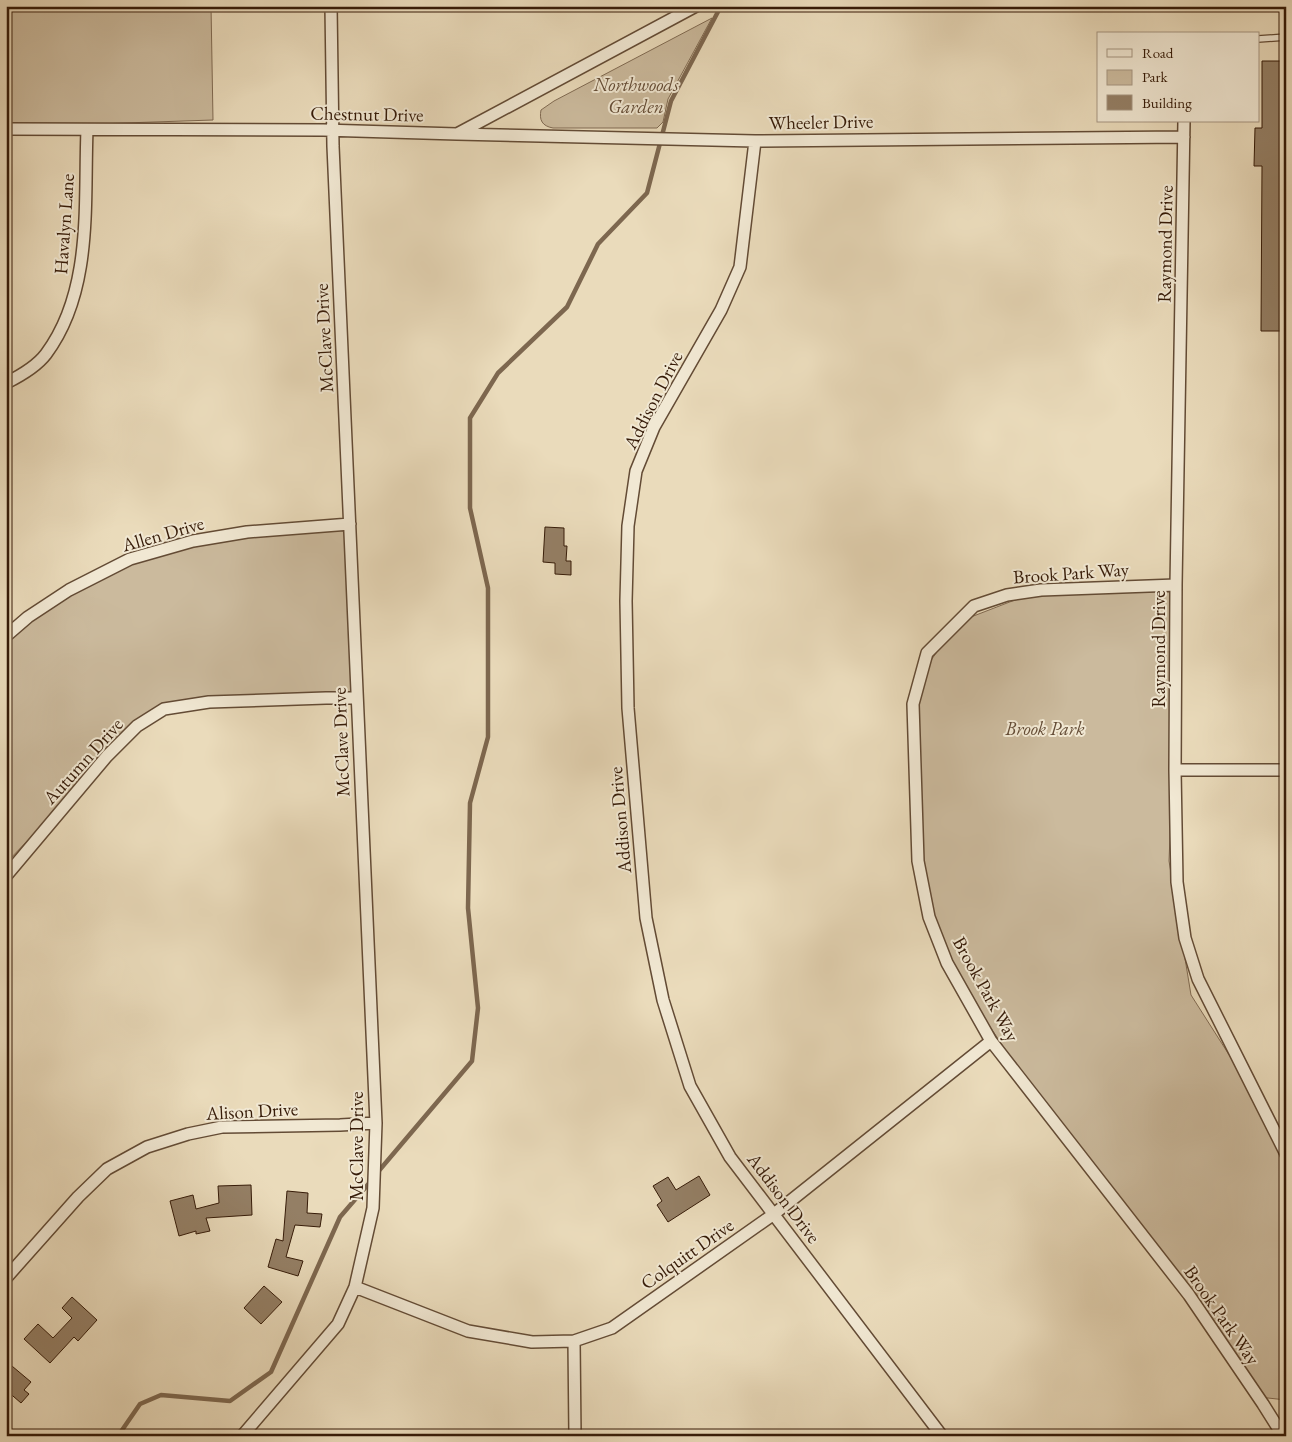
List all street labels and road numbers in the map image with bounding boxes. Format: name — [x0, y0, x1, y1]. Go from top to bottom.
street label: Chestnut Drive — [310, 101, 424, 127]
street label: Wheeler Drive — [769, 109, 873, 135]
street label: Havalyn Lane — [48, 173, 80, 275]
street label: Raymond Drive — [1151, 185, 1179, 303]
street label: McClave Drive — [309, 283, 339, 393]
street label: Addison Drive — [617, 347, 688, 454]
street label: Allen Drive — [118, 510, 207, 558]
street label: Brook Park Way — [1012, 556, 1130, 590]
street label: Raymond Drive — [1146, 590, 1171, 708]
street label: McClave Drive — [327, 687, 355, 797]
street label: Autumn Drive — [37, 712, 129, 810]
street label: Addison Drive — [603, 766, 637, 875]
street label: Brook Park Way — [947, 932, 1025, 1046]
street label: McClave Drive — [344, 1091, 369, 1201]
street label: Alison Drive — [204, 1096, 299, 1126]
street label: Addison Drive — [741, 1147, 826, 1248]
street label: Colquitt Drive — [636, 1213, 738, 1295]
street label: Brook Park Way — [1178, 1260, 1266, 1370]

